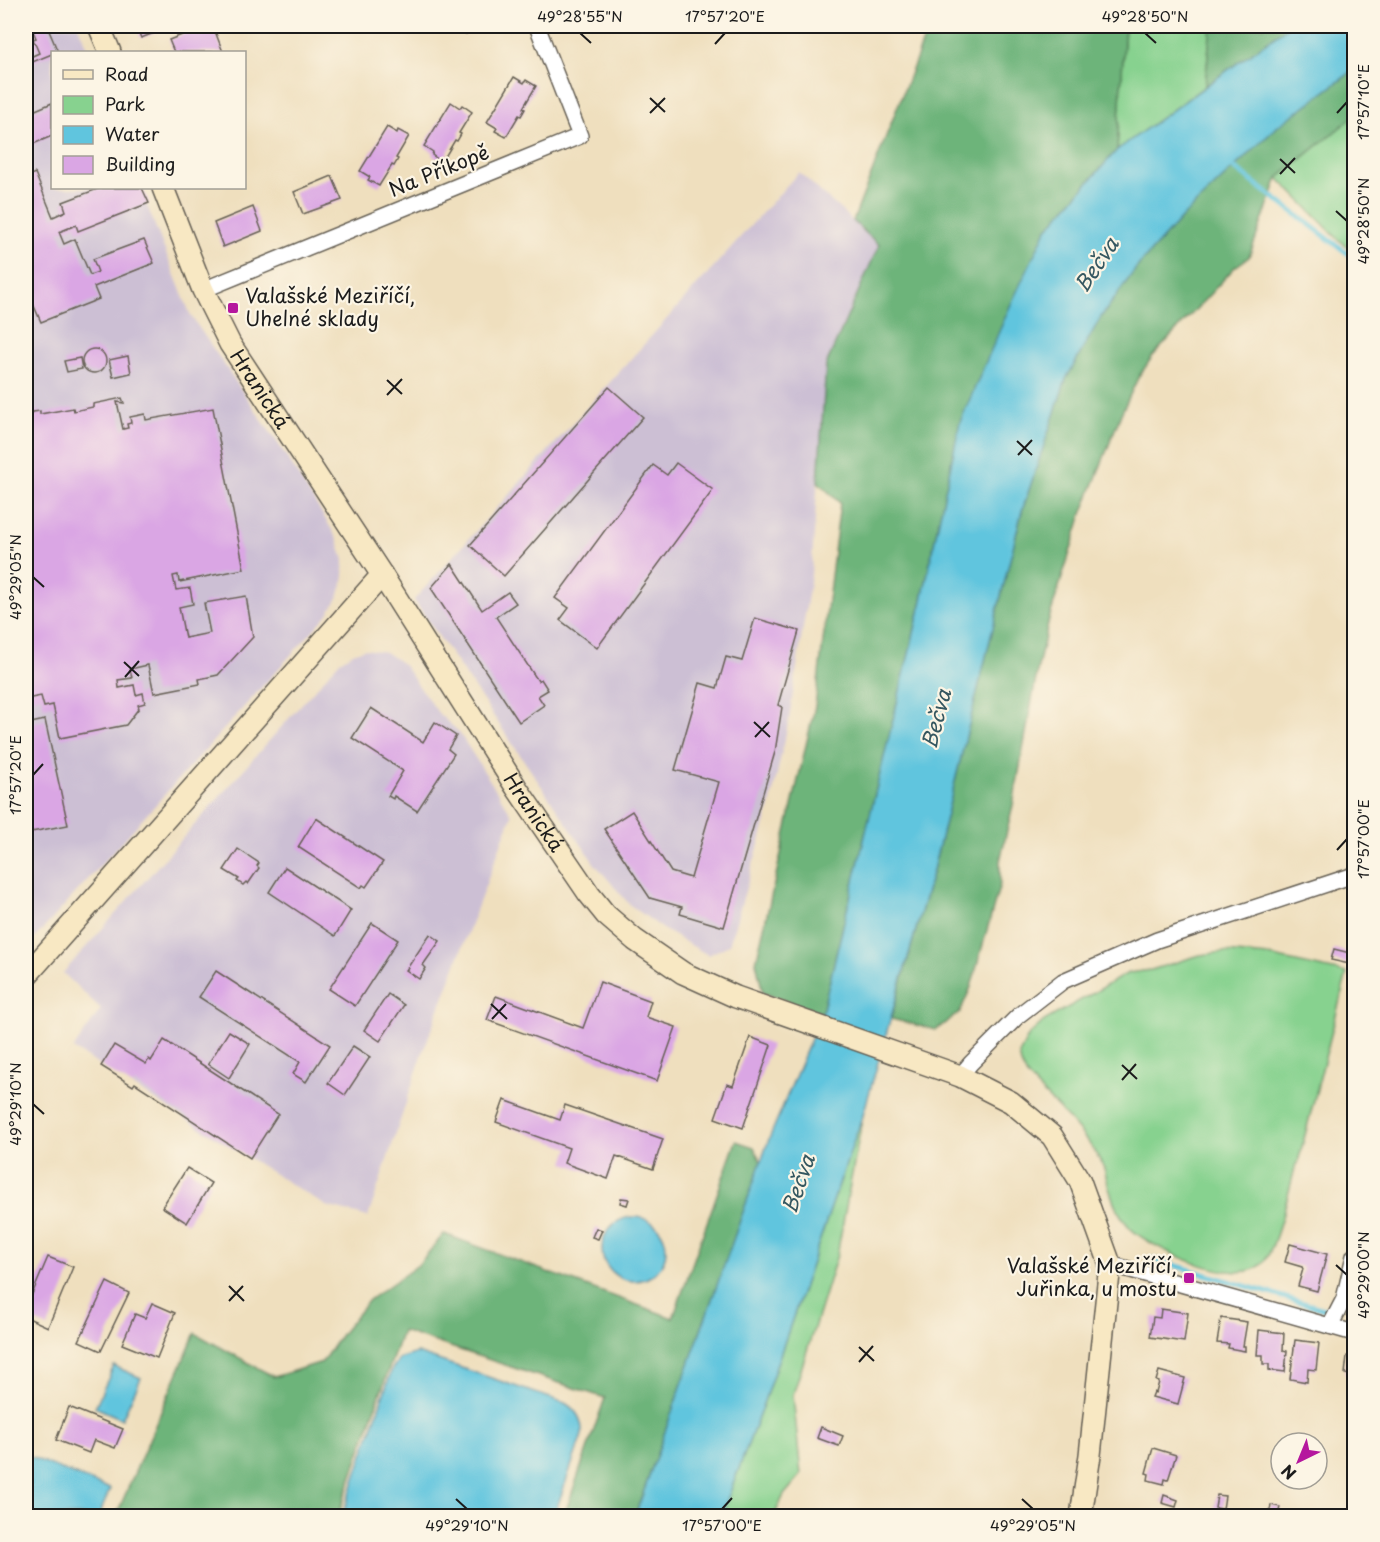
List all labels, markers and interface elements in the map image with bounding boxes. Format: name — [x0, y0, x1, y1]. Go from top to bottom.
text: 49°28'55"N — [537, 4, 623, 27]
text: 17°57'20"E — [685, 4, 765, 27]
text: 49°28'50"N — [1102, 4, 1188, 27]
legend — [51, 51, 246, 189]
text: Road — [105, 60, 149, 87]
text: 17°57'10"E — [1351, 64, 1374, 140]
text: Park — [105, 90, 145, 117]
text: Water — [105, 120, 160, 147]
street label: Na Příkopě — [384, 136, 493, 204]
text: Building — [105, 150, 175, 177]
text: 49°28'50"N — [1351, 178, 1374, 264]
water label: Bečva — [1065, 229, 1126, 298]
place label: Valašské Meziříčí, Uhelné sklady — [245, 280, 415, 333]
marker: Valašské Meziříčí, Uhelné sklady — [226, 301, 240, 315]
street label: Hranická — [223, 343, 298, 435]
text: 49°29'05"N — [3, 534, 26, 620]
water label: Bečva — [912, 684, 959, 752]
text: 17°57'20"E — [3, 735, 26, 815]
street label: Hranická — [497, 766, 572, 858]
text: 17°57'00"E — [1351, 799, 1374, 879]
text: 49°29'10"N — [3, 1062, 26, 1146]
water label: Bečva — [772, 1149, 822, 1217]
text: 49°29'00"N — [1351, 1231, 1374, 1319]
place label: Valašské Meziříčí, Juřinka, u mostu — [1007, 1250, 1177, 1303]
marker: Valašské Meziříčí, Juřinka, u mostu — [1182, 1271, 1196, 1285]
north arrow — [1269, 1431, 1329, 1491]
text: N — [1275, 1460, 1301, 1486]
text: 49°29'10"N — [425, 1513, 509, 1536]
text: 17°57'00"E — [682, 1513, 762, 1536]
text: 49°29'05"N — [990, 1513, 1076, 1536]

